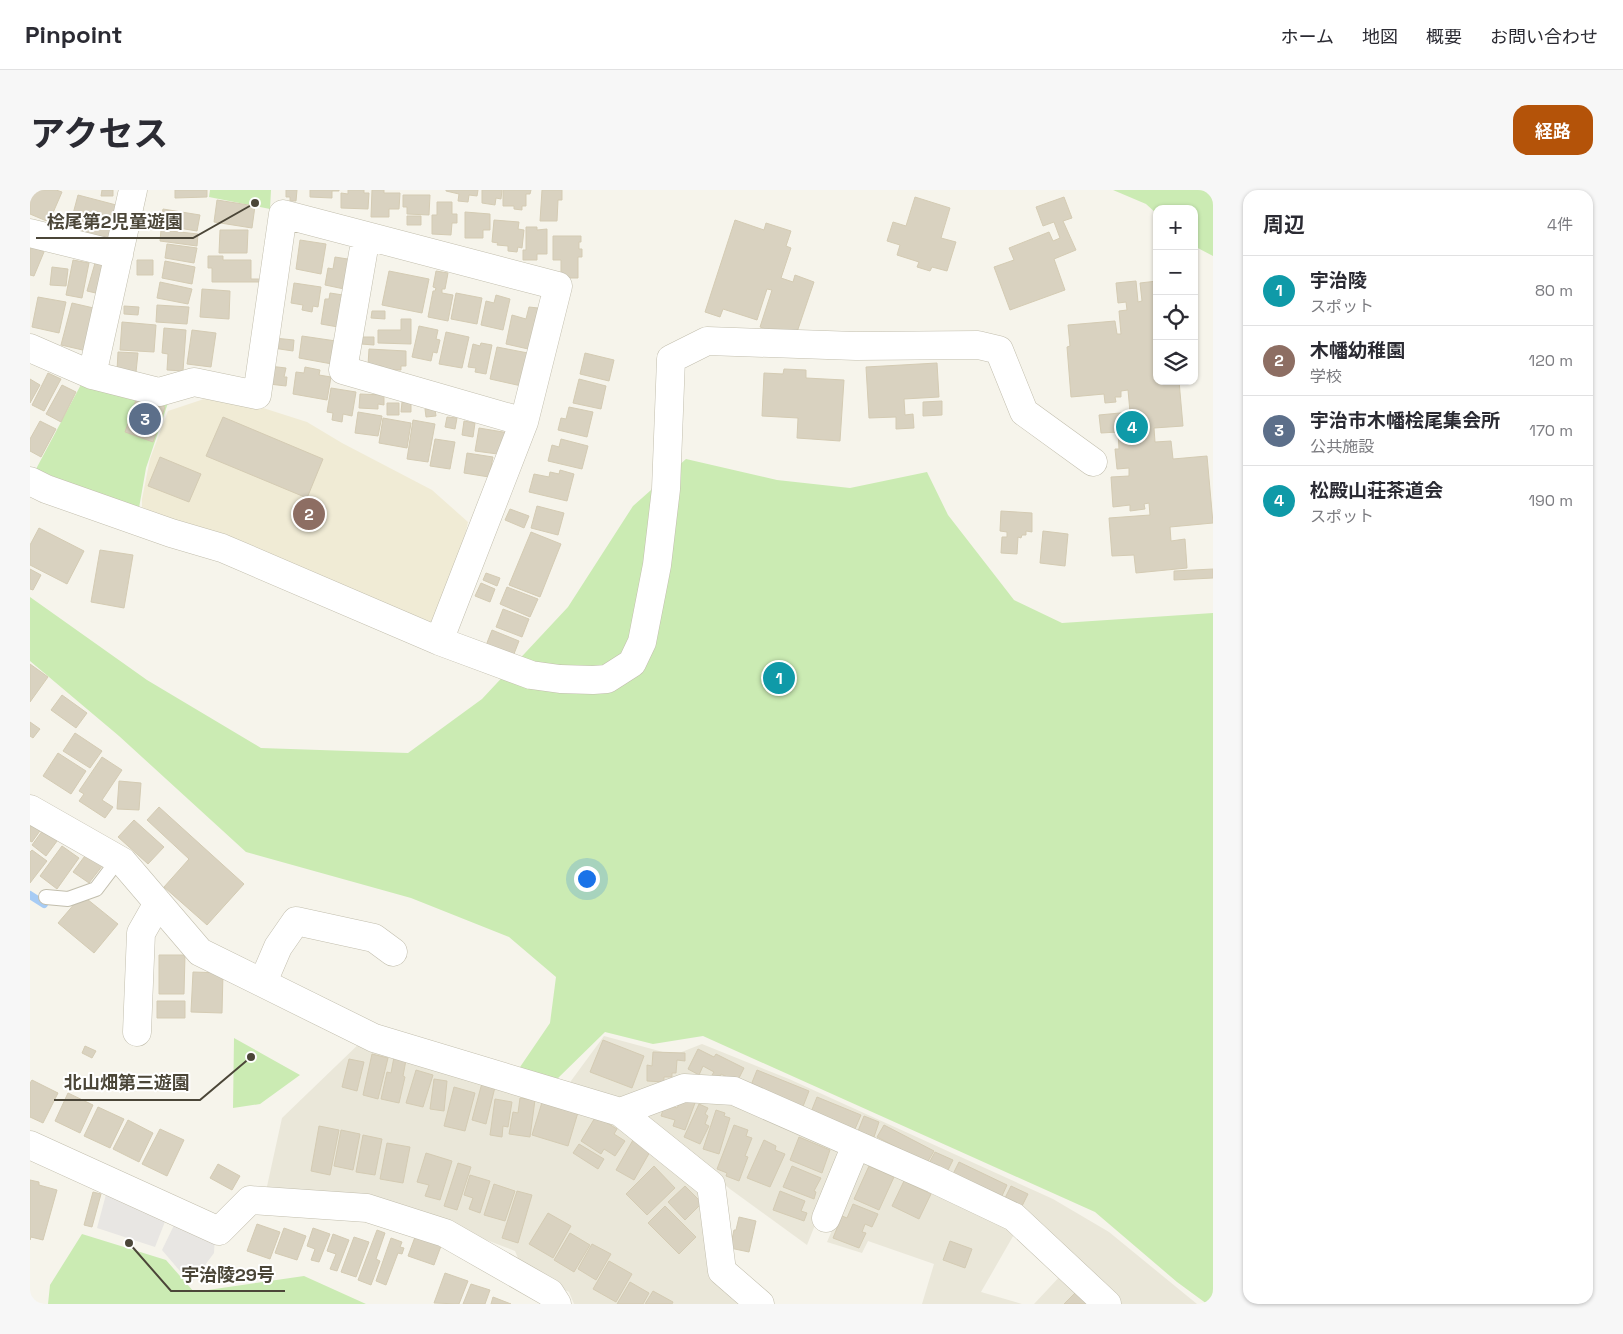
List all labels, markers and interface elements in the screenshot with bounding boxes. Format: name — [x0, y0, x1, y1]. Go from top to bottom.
text: Pinpoint — [25, 19, 122, 50]
text: ホーム — [1281, 25, 1334, 48]
text: 地図 — [1362, 25, 1398, 48]
text: 概要 — [1426, 25, 1462, 48]
text: お問い合わせ — [1490, 25, 1598, 48]
button: 経路 — [1513, 105, 1593, 155]
text: アクセス — [30, 112, 168, 156]
callout: 桧尾第2児童遊園 — [36, 205, 193, 238]
map controls — [1153, 205, 1198, 385]
button: + — [1153, 205, 1198, 250]
text: 桧尾第2児童遊園 — [47, 210, 183, 233]
text: 周辺 — [1263, 211, 1305, 238]
text: 4件 — [1547, 214, 1573, 235]
button: − — [1153, 250, 1198, 295]
text: 宇治陵 — [1310, 268, 1367, 293]
text: 1 — [1275, 280, 1283, 301]
text: 80 m — [1535, 280, 1573, 301]
button: locate — [1153, 295, 1198, 340]
text: スポット — [1310, 296, 1374, 317]
text: 木幡幼稚園 — [1310, 338, 1405, 363]
button: layers — [1153, 340, 1198, 385]
text: 2 — [1274, 350, 1284, 371]
text: 120 m — [1529, 350, 1573, 371]
text: 学校 — [1310, 366, 1342, 387]
pin: 3 — [129, 400, 161, 438]
pin: 4 — [1116, 408, 1148, 446]
text: 宇治市木幡桧尾集会所 — [1310, 408, 1500, 433]
text: 3 — [1274, 420, 1284, 441]
text: 170 m — [1529, 420, 1573, 441]
text: 公共施設 — [1310, 436, 1374, 457]
text: 松殿山荘茶道会 — [1310, 478, 1443, 503]
text: 4 — [1274, 490, 1284, 511]
text: 190 m — [1528, 490, 1573, 511]
pin: 2 — [293, 495, 325, 533]
text: スポット — [1310, 506, 1374, 527]
pin: 1 — [763, 659, 795, 697]
your location — [574, 866, 600, 892]
callout: 北山畑第三遊園 — [54, 1067, 200, 1100]
text: 北山畑第三遊園 — [64, 1071, 190, 1094]
callout: 宇治陵29号 — [171, 1258, 285, 1291]
text: 宇治陵29号 — [181, 1263, 275, 1286]

